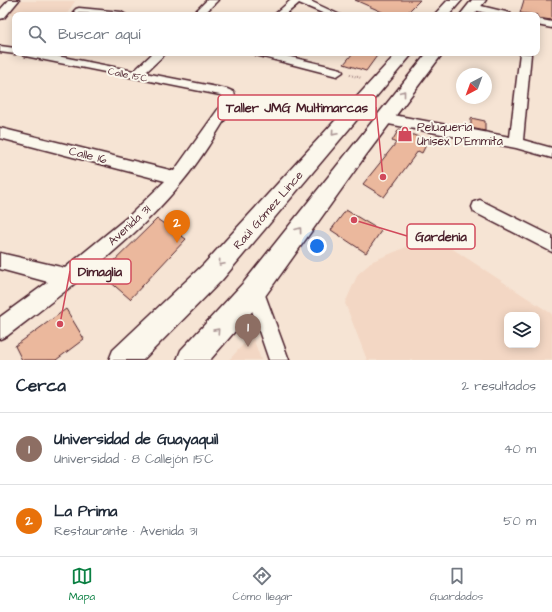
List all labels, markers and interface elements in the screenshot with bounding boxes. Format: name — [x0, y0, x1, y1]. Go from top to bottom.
search box — [12, 12, 540, 56]
icon: search — [26, 23, 48, 45]
text: Buscar aquí — [58, 24, 140, 45]
street label: Calle 15C — [107, 64, 149, 86]
north arrow — [456, 68, 492, 104]
one-way arrow — [398, 91, 405, 98]
callout: Taller JMG Multimarcas — [218, 95, 376, 120]
text: Taller JMG Multimarcas — [225, 99, 368, 117]
place label: Peluqueria Unisex D'Emmita — [417, 119, 503, 150]
shop icon: Peluqueria Unisex D'Emmita — [396, 125, 414, 143]
one-way arrow — [332, 128, 339, 136]
street label: Calle 16 — [67, 143, 109, 169]
street label: Raúl Gómez Lince — [229, 167, 308, 253]
street label: Avenida 31 — [104, 201, 155, 250]
pin: 2 — [164, 210, 190, 243]
callout: Gardenia — [407, 224, 475, 249]
one-way arrow — [294, 228, 301, 235]
text: Gardenia — [415, 228, 467, 246]
your location — [307, 236, 327, 256]
one-way arrow — [219, 258, 226, 266]
callout: Dimaglia — [70, 259, 131, 284]
text: Dimaglia — [78, 263, 123, 283]
map controls — [504, 312, 540, 348]
button: layers — [504, 312, 540, 348]
pin: 1 — [235, 314, 261, 347]
one-way arrow — [212, 328, 220, 336]
text: Cerca — [16, 374, 66, 398]
text: 2 resultados — [462, 377, 536, 395]
text: Universidad de Guayaquil — [54, 429, 218, 450]
text: 1 — [28, 440, 30, 458]
text: 40 m — [504, 440, 536, 458]
text: Universidad · 8 Callejón 15C — [54, 450, 213, 468]
text: La Prima — [54, 501, 117, 522]
text: 2 — [25, 512, 33, 530]
text: 50 m — [503, 512, 536, 530]
text: Restaurante · Avenida 31 — [54, 522, 197, 540]
tab: Mapa — [69, 565, 95, 604]
tab: Cómo llegar — [233, 565, 292, 604]
tab: Guardados — [430, 565, 483, 604]

